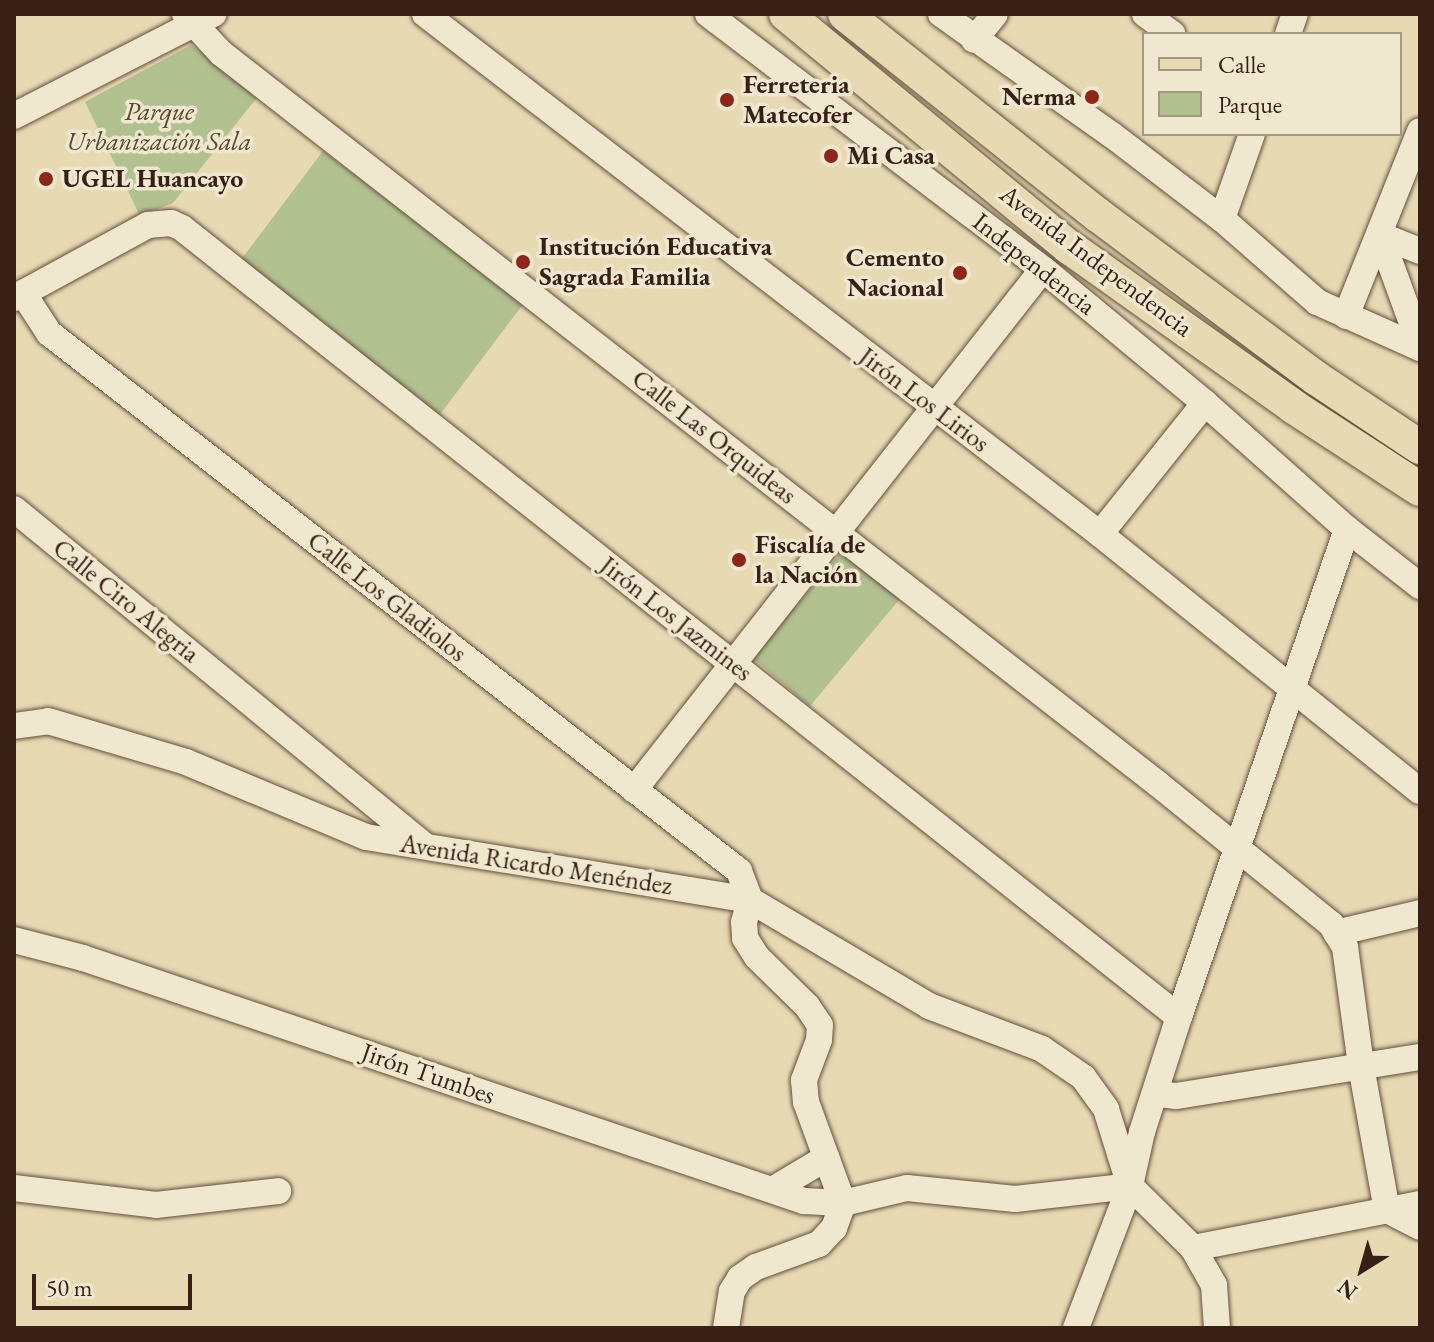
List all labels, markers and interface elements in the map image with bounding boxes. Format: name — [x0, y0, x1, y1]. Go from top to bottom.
legend — [1142, 32, 1402, 136]
text: Calle — [1218, 49, 1266, 80]
place label: Ferreteria Matecofer — [743, 69, 852, 130]
place label: Nerma — [1002, 81, 1076, 113]
marker: Nerma — [1083, 88, 1101, 106]
text: Parque — [1218, 89, 1282, 120]
marker: Ferreteria Matecofer — [718, 91, 736, 109]
park label: Parque Urbanización Sala — [67, 96, 251, 158]
place label: Mi Casa — [847, 140, 935, 172]
marker: Mi Casa — [822, 147, 840, 165]
place label: UGEL Huancayo — [62, 163, 243, 195]
marker: UGEL Huancayo — [37, 170, 55, 188]
street label: Avenida Independencia — [993, 178, 1199, 344]
street label: Independencia — [966, 206, 1102, 322]
place label: Institución Educativa Sagrada Familia — [539, 231, 772, 292]
place label: Cemento Nacional — [846, 242, 944, 304]
marker: Institución Educativa Sagrada Familia — [514, 253, 532, 271]
marker: Cemento Nacional — [951, 264, 969, 282]
street label: Jirón Los Lirios — [853, 341, 995, 459]
street label: Calle Las Orquideas — [626, 363, 802, 511]
street label: Calle Los Gladiolos — [301, 525, 473, 669]
place label: Fiscalía de la Nación — [755, 529, 865, 590]
street label: Calle Ciro Alegria — [46, 532, 206, 670]
street label: Jirón Los Jazmines — [594, 550, 758, 688]
marker: Fiscalía de la Nación — [730, 551, 748, 569]
street label: Avenida Ricardo Menéndez — [398, 828, 674, 902]
street label: Jirón Tumbes — [357, 1037, 499, 1111]
north arrow — [1322, 1230, 1402, 1310]
scale bar — [36, 1258, 196, 1308]
text: 50 m — [46, 1272, 93, 1303]
text: N — [1331, 1273, 1363, 1307]

